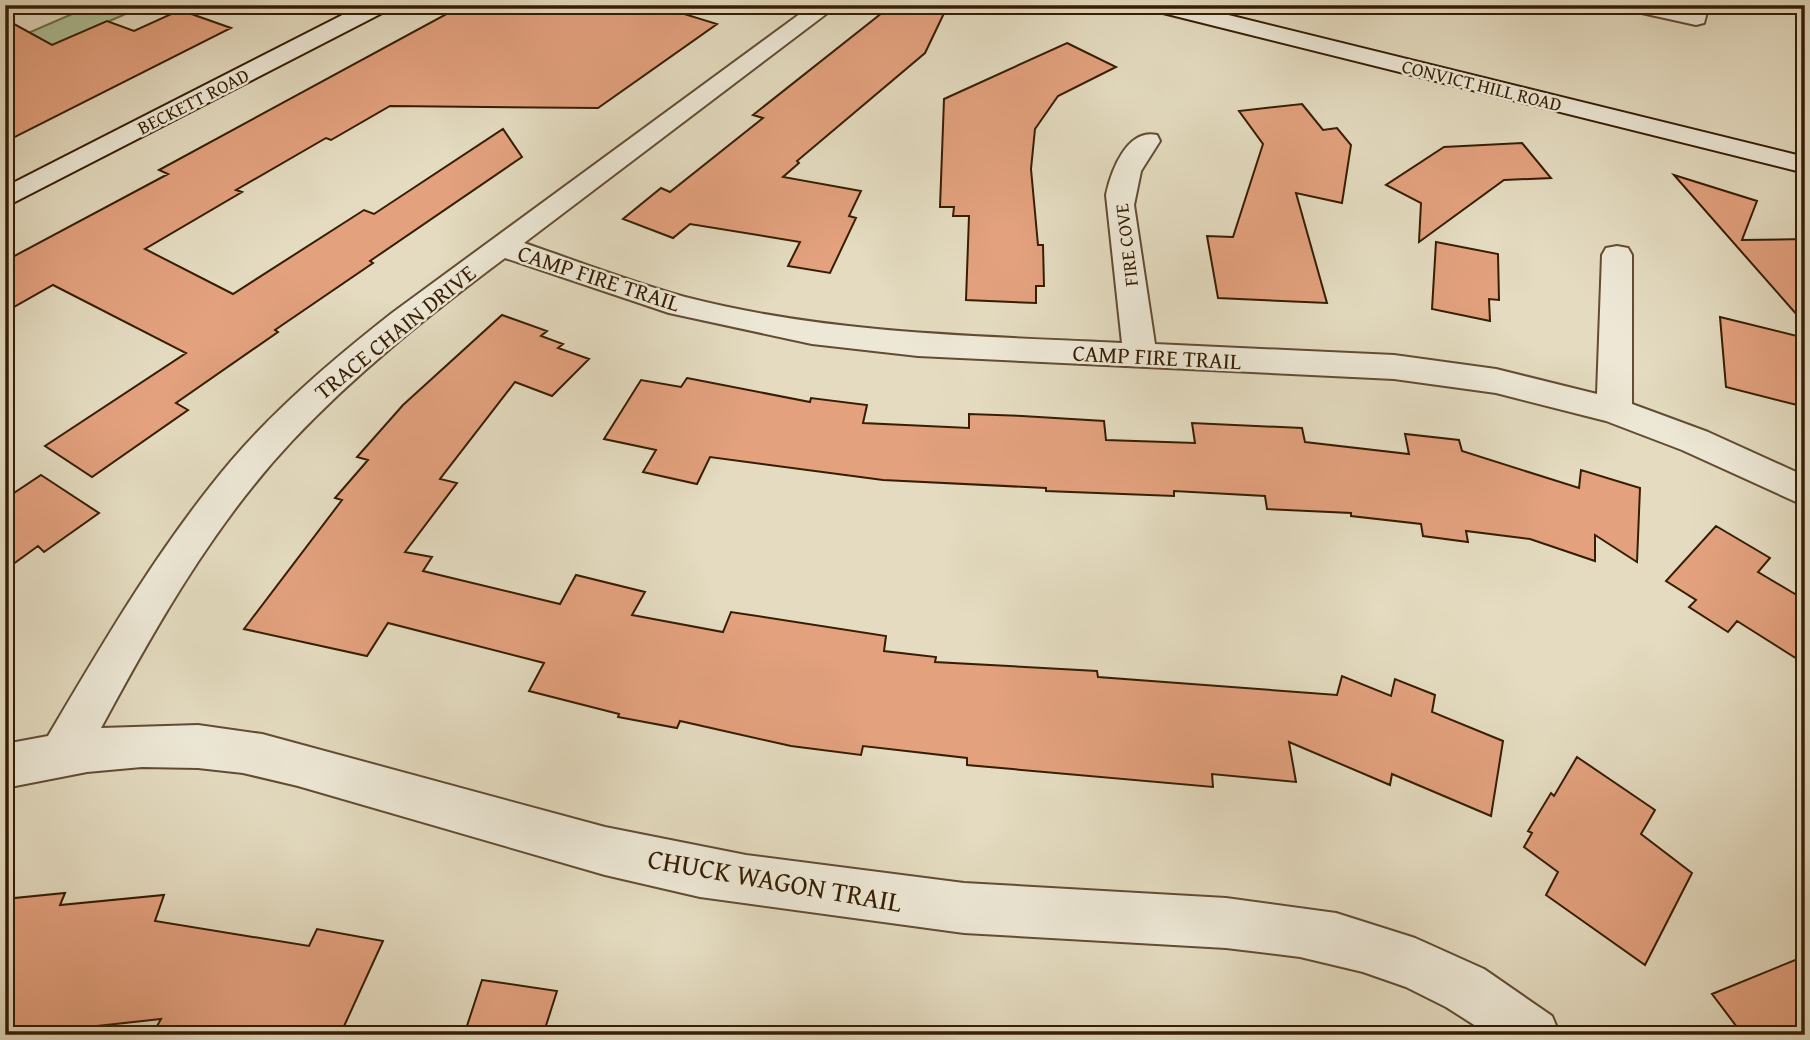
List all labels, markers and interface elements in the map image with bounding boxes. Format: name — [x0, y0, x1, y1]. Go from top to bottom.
street label: CONVICT HILL ROAD — [1399, 52, 1565, 118]
street label: BECKETT ROAD — [132, 61, 254, 141]
street label: FIRE COVE — [1107, 202, 1145, 288]
street label: CAMP FIRE TRAIL — [514, 236, 684, 319]
street label: TRACE CHAIN DRIVE — [307, 256, 482, 407]
street label: CAMP FIRE TRAIL — [1072, 336, 1242, 377]
street label: CHUCK WAGON TRAIL — [645, 837, 906, 922]

